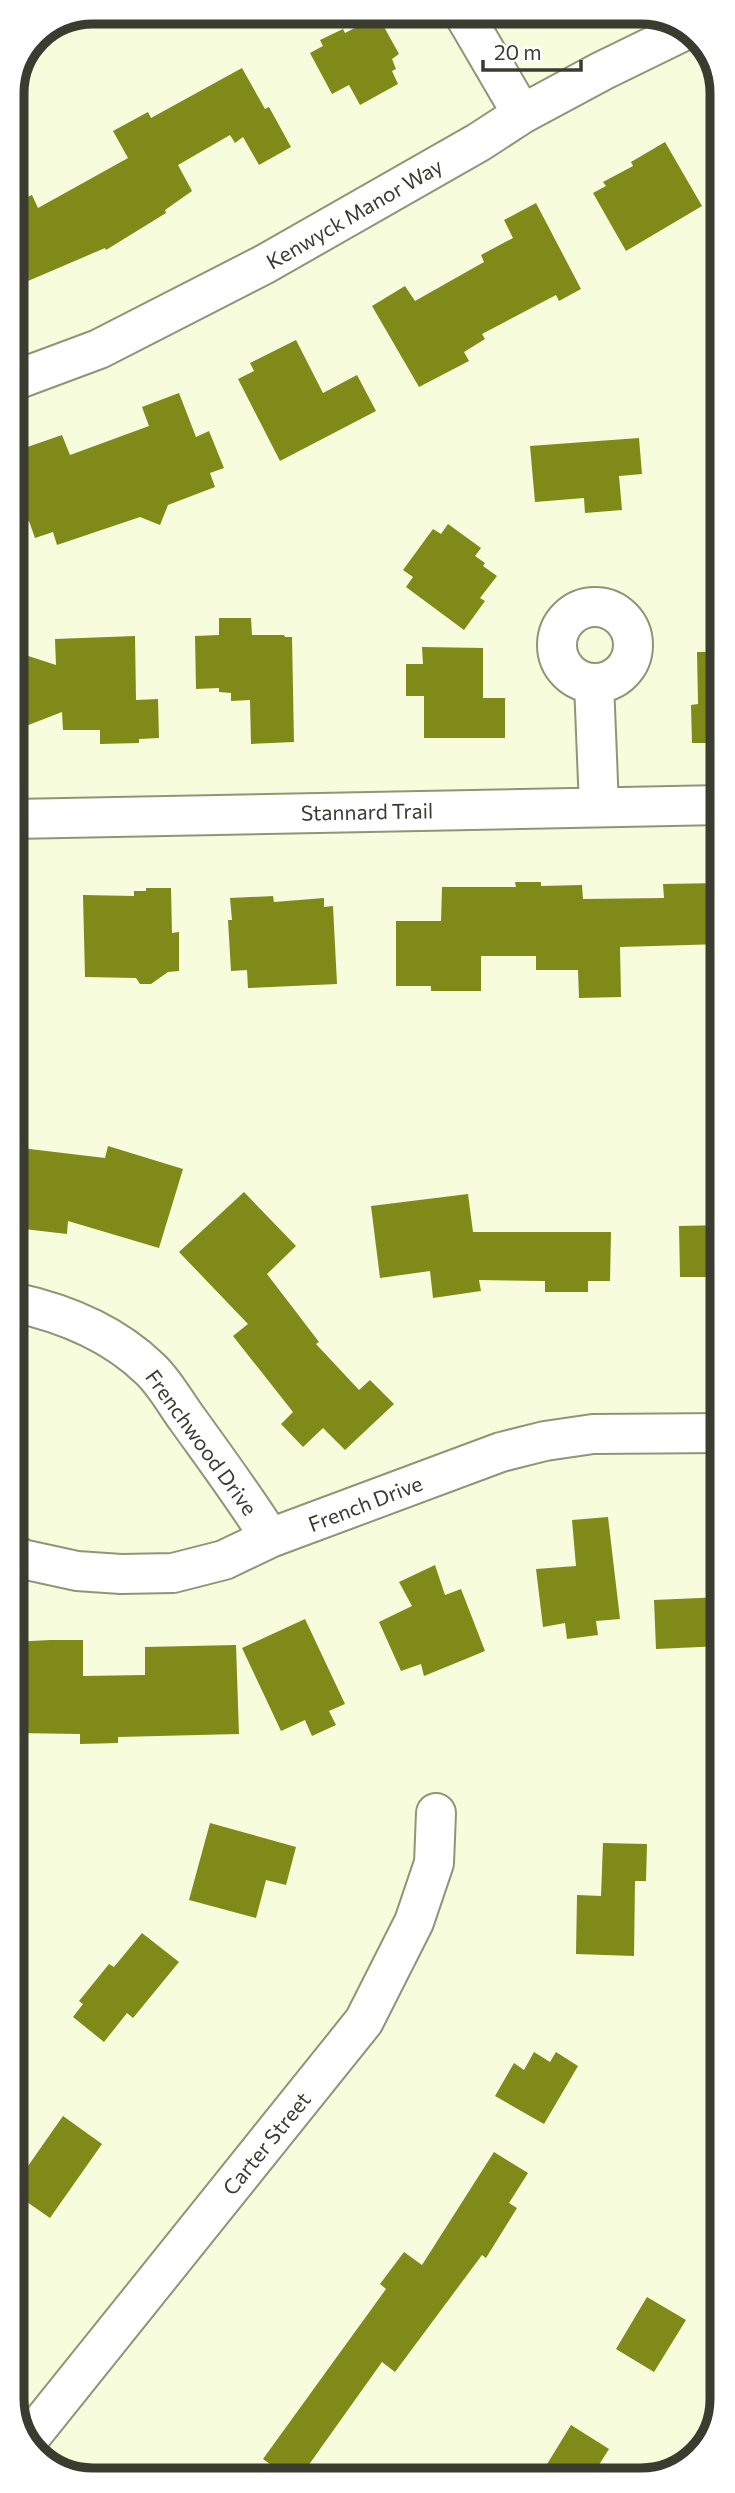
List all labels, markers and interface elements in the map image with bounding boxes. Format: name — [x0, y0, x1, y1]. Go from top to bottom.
scale bar — [483, 28, 581, 72]
text: 20 m — [494, 39, 542, 64]
street label: Kenwyck Manor Way — [262, 152, 447, 274]
street label: Stannard Trail — [301, 797, 433, 825]
street label: Frenchwood Drive — [141, 1364, 263, 1520]
street label: French Drive — [304, 1470, 426, 1536]
street label: Carter Street — [217, 2087, 315, 2199]

